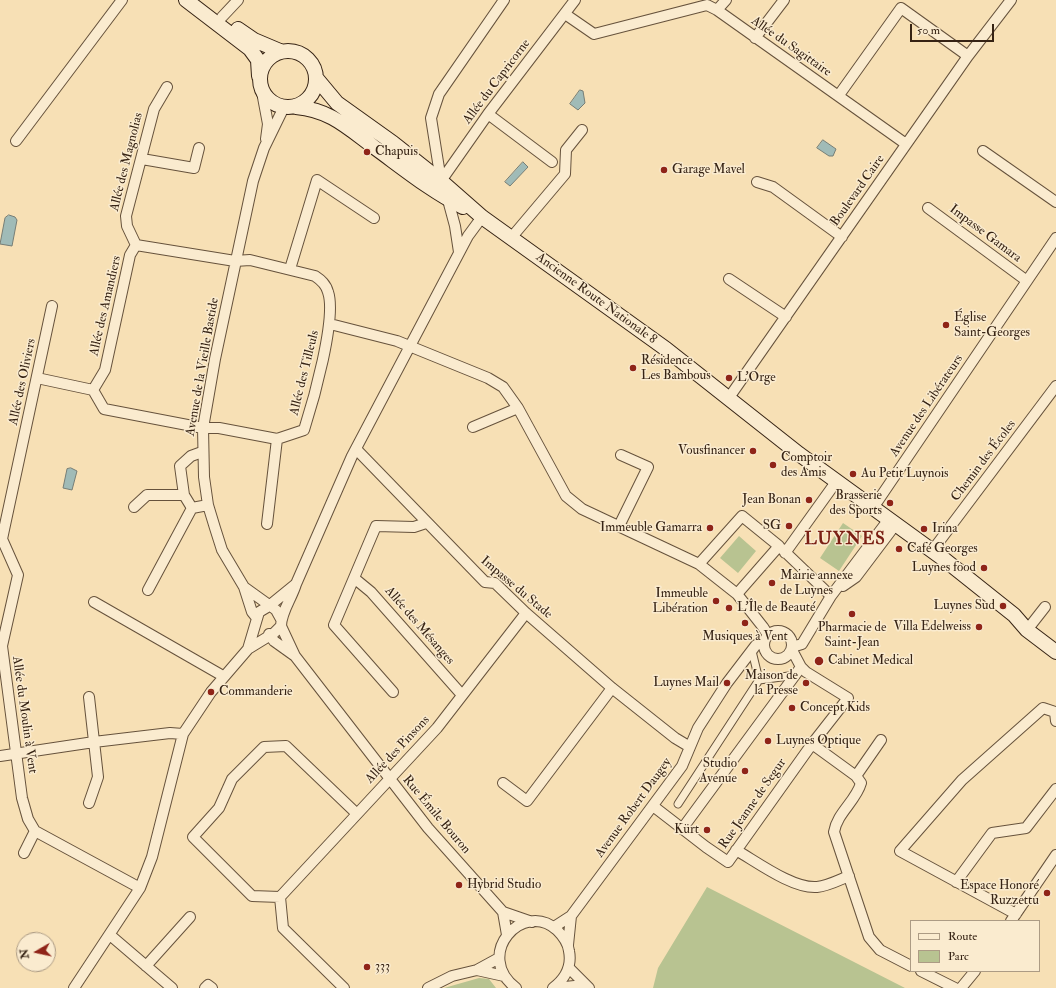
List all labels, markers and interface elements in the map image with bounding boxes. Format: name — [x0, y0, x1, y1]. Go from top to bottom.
street label: Allée du Sagittaire — [748, 14, 834, 80]
scale bar — [912, 16, 996, 42]
text: 50 m — [917, 23, 940, 38]
street label: Allée du Capricorne — [460, 36, 534, 128]
street label: Allée des Magnolias — [107, 111, 147, 213]
place label: Chapuis — [375, 144, 418, 160]
marker: Chapuis — [362, 147, 372, 157]
street label: Boulevard Caire — [828, 152, 888, 230]
place label: Garage Mavel — [672, 162, 745, 178]
marker: Garage Mavel — [659, 165, 669, 175]
street label: Impasse Gamara — [946, 202, 1024, 266]
street label: Ancienne Route Nationale 8 — [533, 250, 659, 348]
street label: Allée des Amandiers — [87, 254, 125, 358]
street label: Avenue de la Vieille Bastide — [183, 297, 223, 437]
place label: Église Saint-Georges — [954, 310, 1030, 341]
marker: Église Saint-Georges — [941, 320, 951, 330]
street label: Allée des Tilleuls — [287, 329, 323, 417]
street label: Allée des Oliviers — [6, 337, 40, 427]
street label: Avenue des Libérateurs — [887, 352, 967, 460]
place label: Résidence Les Bambous — [641, 353, 711, 384]
marker: Résidence Les Bambous — [628, 363, 638, 373]
place label: L'Orge — [737, 370, 776, 386]
marker: L'Orge — [724, 373, 734, 383]
street label: Chemin des Écoles — [948, 417, 1020, 505]
place label: Vousfinancer — [678, 443, 745, 459]
marker: Vousfinancer — [748, 446, 758, 456]
place label: Comptoir des Amis — [781, 450, 832, 481]
marker: Comptoir des Amis — [768, 460, 778, 470]
place label: Au Petit Luynois — [861, 466, 949, 482]
marker: Au Petit Luynois — [848, 469, 858, 479]
place label: Brasserie des Sports — [829, 488, 882, 519]
place label: Jean Bonan — [742, 492, 801, 508]
marker: Jean Bonan — [804, 495, 814, 505]
marker: Brasserie des Sports — [885, 498, 895, 508]
place label: SG — [763, 518, 781, 534]
place label: Immeuble Gamarra — [600, 520, 702, 536]
marker: SG — [784, 521, 794, 531]
place label: Irina — [932, 521, 958, 537]
marker: Immeuble Gamarra — [705, 523, 715, 533]
marker: Irina — [919, 524, 929, 534]
district label: LUYNES — [804, 530, 886, 550]
place label: Café Georges — [907, 541, 978, 557]
marker: Café Georges — [894, 544, 904, 554]
street label: Impasse du Stade — [477, 553, 555, 623]
place label: Luynes food — [912, 560, 976, 576]
marker: Luynes food — [979, 563, 989, 573]
place label: Mairie annexe de Luynes — [780, 568, 853, 599]
marker: Mairie annexe de Luynes — [767, 578, 777, 588]
street label: Allée des Mésanges — [381, 584, 457, 668]
place label: Immeuble Libération — [653, 586, 708, 617]
marker: Immeuble Libération — [711, 596, 721, 606]
place label: Luynes Sud — [934, 598, 995, 614]
place label: L'Île de Beauté — [737, 600, 815, 616]
marker: Luynes Sud — [998, 601, 1008, 611]
marker: L'Île de Beauté — [724, 603, 734, 613]
marker: Pharmacie de Saint-Jean — [847, 609, 857, 619]
marker: Musiques à Vent — [740, 618, 750, 628]
place label: Villa Edelweiss — [893, 619, 971, 635]
place label: Pharmacie de Saint-Jean — [818, 620, 886, 651]
marker: Villa Edelweiss — [974, 622, 984, 632]
place label: Musiques à Vent — [702, 629, 788, 645]
place label: Cabinet Medical — [828, 653, 913, 669]
street label: Allée du Moulin à Vent — [8, 655, 40, 775]
marker: Cabinet Medical — [813, 655, 825, 667]
place label: Maison de la Presse — [745, 668, 798, 699]
place label: Luynes Mail — [653, 675, 719, 691]
marker: Luynes Mail — [722, 678, 732, 688]
marker: Maison de la Presse — [801, 678, 811, 688]
place label: Commanderie — [219, 684, 292, 700]
marker: Commanderie — [206, 687, 216, 697]
place label: Concept Kids — [800, 700, 870, 716]
marker: Concept Kids — [787, 703, 797, 713]
street label: Allée des Pinsons — [363, 713, 433, 787]
place label: Luynes Optique — [776, 733, 861, 749]
marker: Luynes Optique — [763, 736, 773, 746]
street label: Avenue Robert Daugey — [593, 755, 675, 861]
place label: Studio Avenue — [699, 756, 737, 787]
street label: Rue Jeanne de Segur — [716, 756, 790, 852]
marker: Studio Avenue — [740, 766, 750, 776]
street label: Rue Émile Bouron — [399, 773, 473, 857]
place label: Kürt — [674, 822, 699, 838]
marker: Kürt — [702, 825, 712, 835]
place label: Hybrid Studio — [467, 877, 541, 893]
place label: Espace Honoré Ruzzettu — [960, 878, 1039, 909]
marker: Hybrid Studio — [454, 880, 464, 890]
marker: Espace Honoré Ruzzettu — [1042, 888, 1052, 898]
legend — [910, 920, 1040, 972]
text: Route — [948, 929, 977, 944]
north arrow — [16, 932, 56, 972]
text: N — [17, 948, 32, 960]
text: Parc — [948, 949, 969, 964]
place label: 333 — [375, 959, 390, 975]
marker: 333 — [362, 962, 372, 972]

